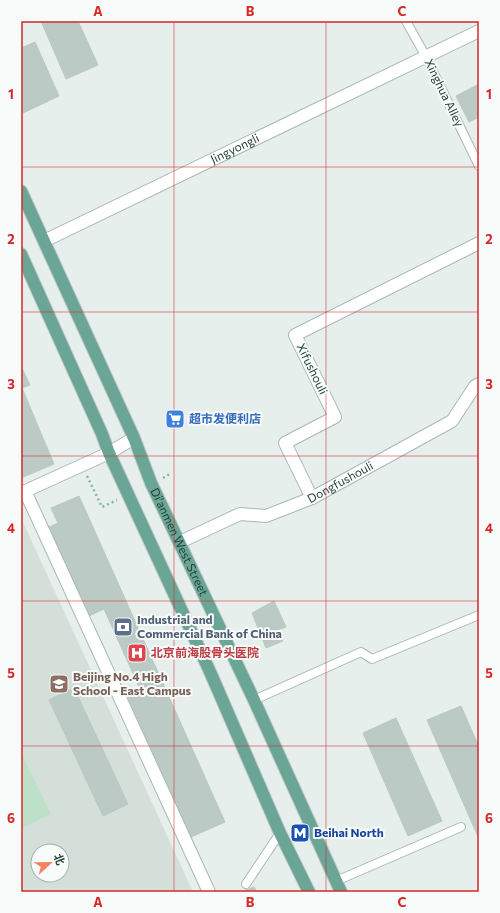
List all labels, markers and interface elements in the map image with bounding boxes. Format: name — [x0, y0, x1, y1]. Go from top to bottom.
text: A — [93, 3, 103, 19]
text: B — [246, 3, 255, 19]
text: C — [398, 3, 407, 19]
street label: Xinghua Alley — [422, 56, 467, 129]
text: 1 — [8, 86, 14, 102]
text: 1 — [486, 86, 492, 102]
street label: Jingyongli — [208, 130, 261, 167]
text: 2 — [7, 231, 15, 247]
text: 2 — [485, 231, 493, 247]
street label: Xifushouli — [295, 341, 331, 396]
text: 3 — [7, 376, 15, 392]
text: 3 — [485, 376, 493, 392]
supermarket icon: 超市发便利店 — [164, 408, 186, 430]
place label: 超市发便利店 — [189, 411, 261, 425]
street label: Dongfushouli — [304, 458, 375, 505]
street label: Di'anmen West Street — [148, 485, 212, 598]
text: 4 — [7, 520, 15, 536]
text: 4 — [485, 520, 493, 536]
place label: Industrial and Commercial Bank of China — [137, 612, 282, 640]
bank icon: Industrial and Commercial Bank of China — [112, 616, 134, 638]
hospital icon: 北京前海股骨头医院 — [126, 642, 148, 664]
place label: 北京前海股骨头医院 — [151, 645, 259, 659]
text: 5 — [7, 665, 15, 681]
text: 5 — [485, 665, 493, 681]
place label: Beijing No.4 High School - East Campus — [73, 669, 192, 697]
school or university icon: Beijing No.4 High School - East Campus — [48, 673, 70, 695]
text: 6 — [7, 810, 15, 826]
text: 6 — [485, 810, 493, 826]
metro station icon: Beihai North — [289, 822, 311, 844]
place label: Beihai North — [314, 825, 384, 839]
north arrow — [30, 843, 70, 883]
text: 北 — [52, 852, 68, 867]
text: A — [93, 894, 103, 910]
text: B — [246, 894, 255, 910]
text: C — [398, 894, 407, 910]

